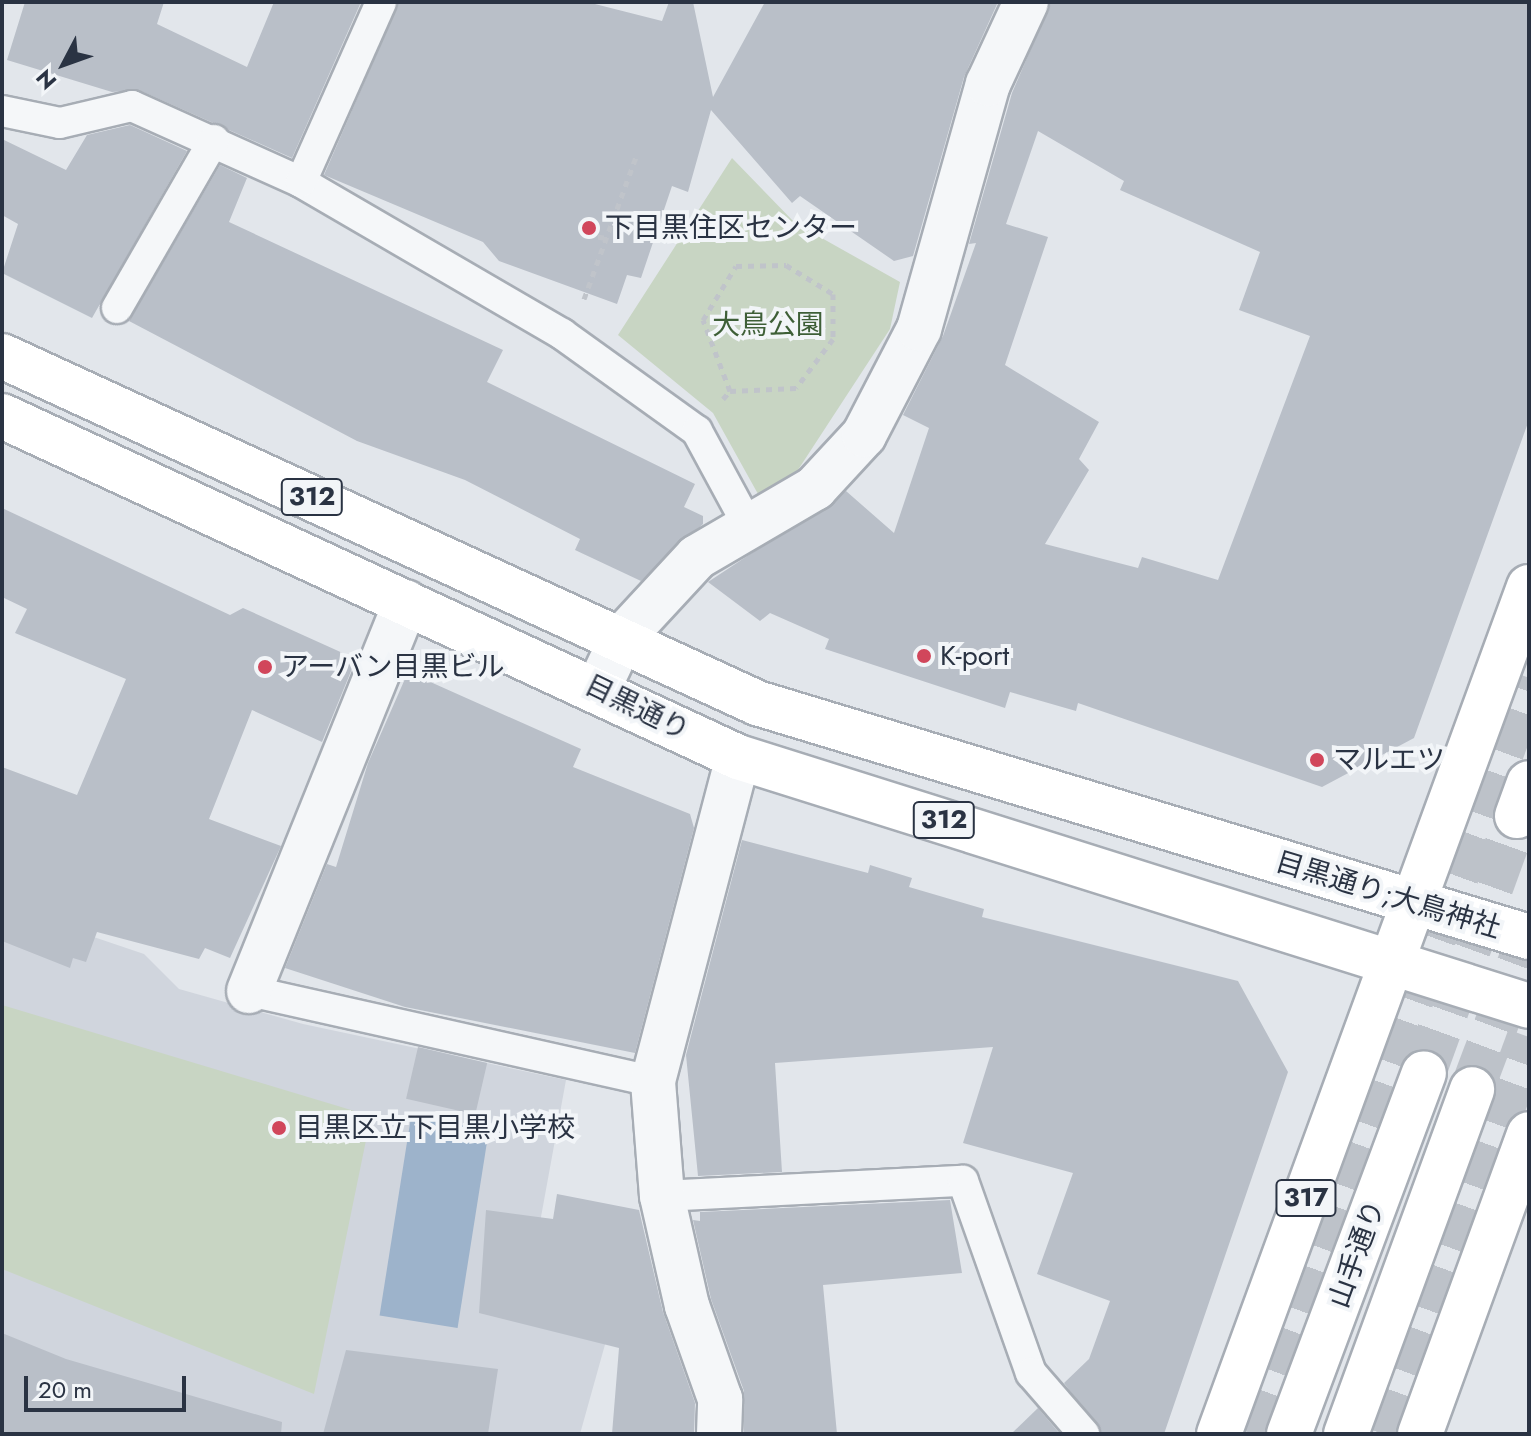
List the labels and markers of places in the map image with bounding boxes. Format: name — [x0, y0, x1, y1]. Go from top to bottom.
place label: 下目黒住区センター — [605, 211, 857, 245]
marker: 下目黒住区センター — [580, 219, 598, 237]
place label: K-port — [940, 639, 1009, 673]
marker: K-port — [915, 647, 933, 665]
place label: アーバン目黒ビル — [281, 650, 503, 684]
marker: アーバン目黒ビル — [256, 658, 274, 676]
place label: マルエツ — [1333, 743, 1445, 777]
marker: マルエツ — [1308, 751, 1326, 769]
place label: 目黒区立下目黒小学校 — [295, 1111, 575, 1145]
marker: 目黒区立下目黒小学校 — [270, 1119, 288, 1137]

